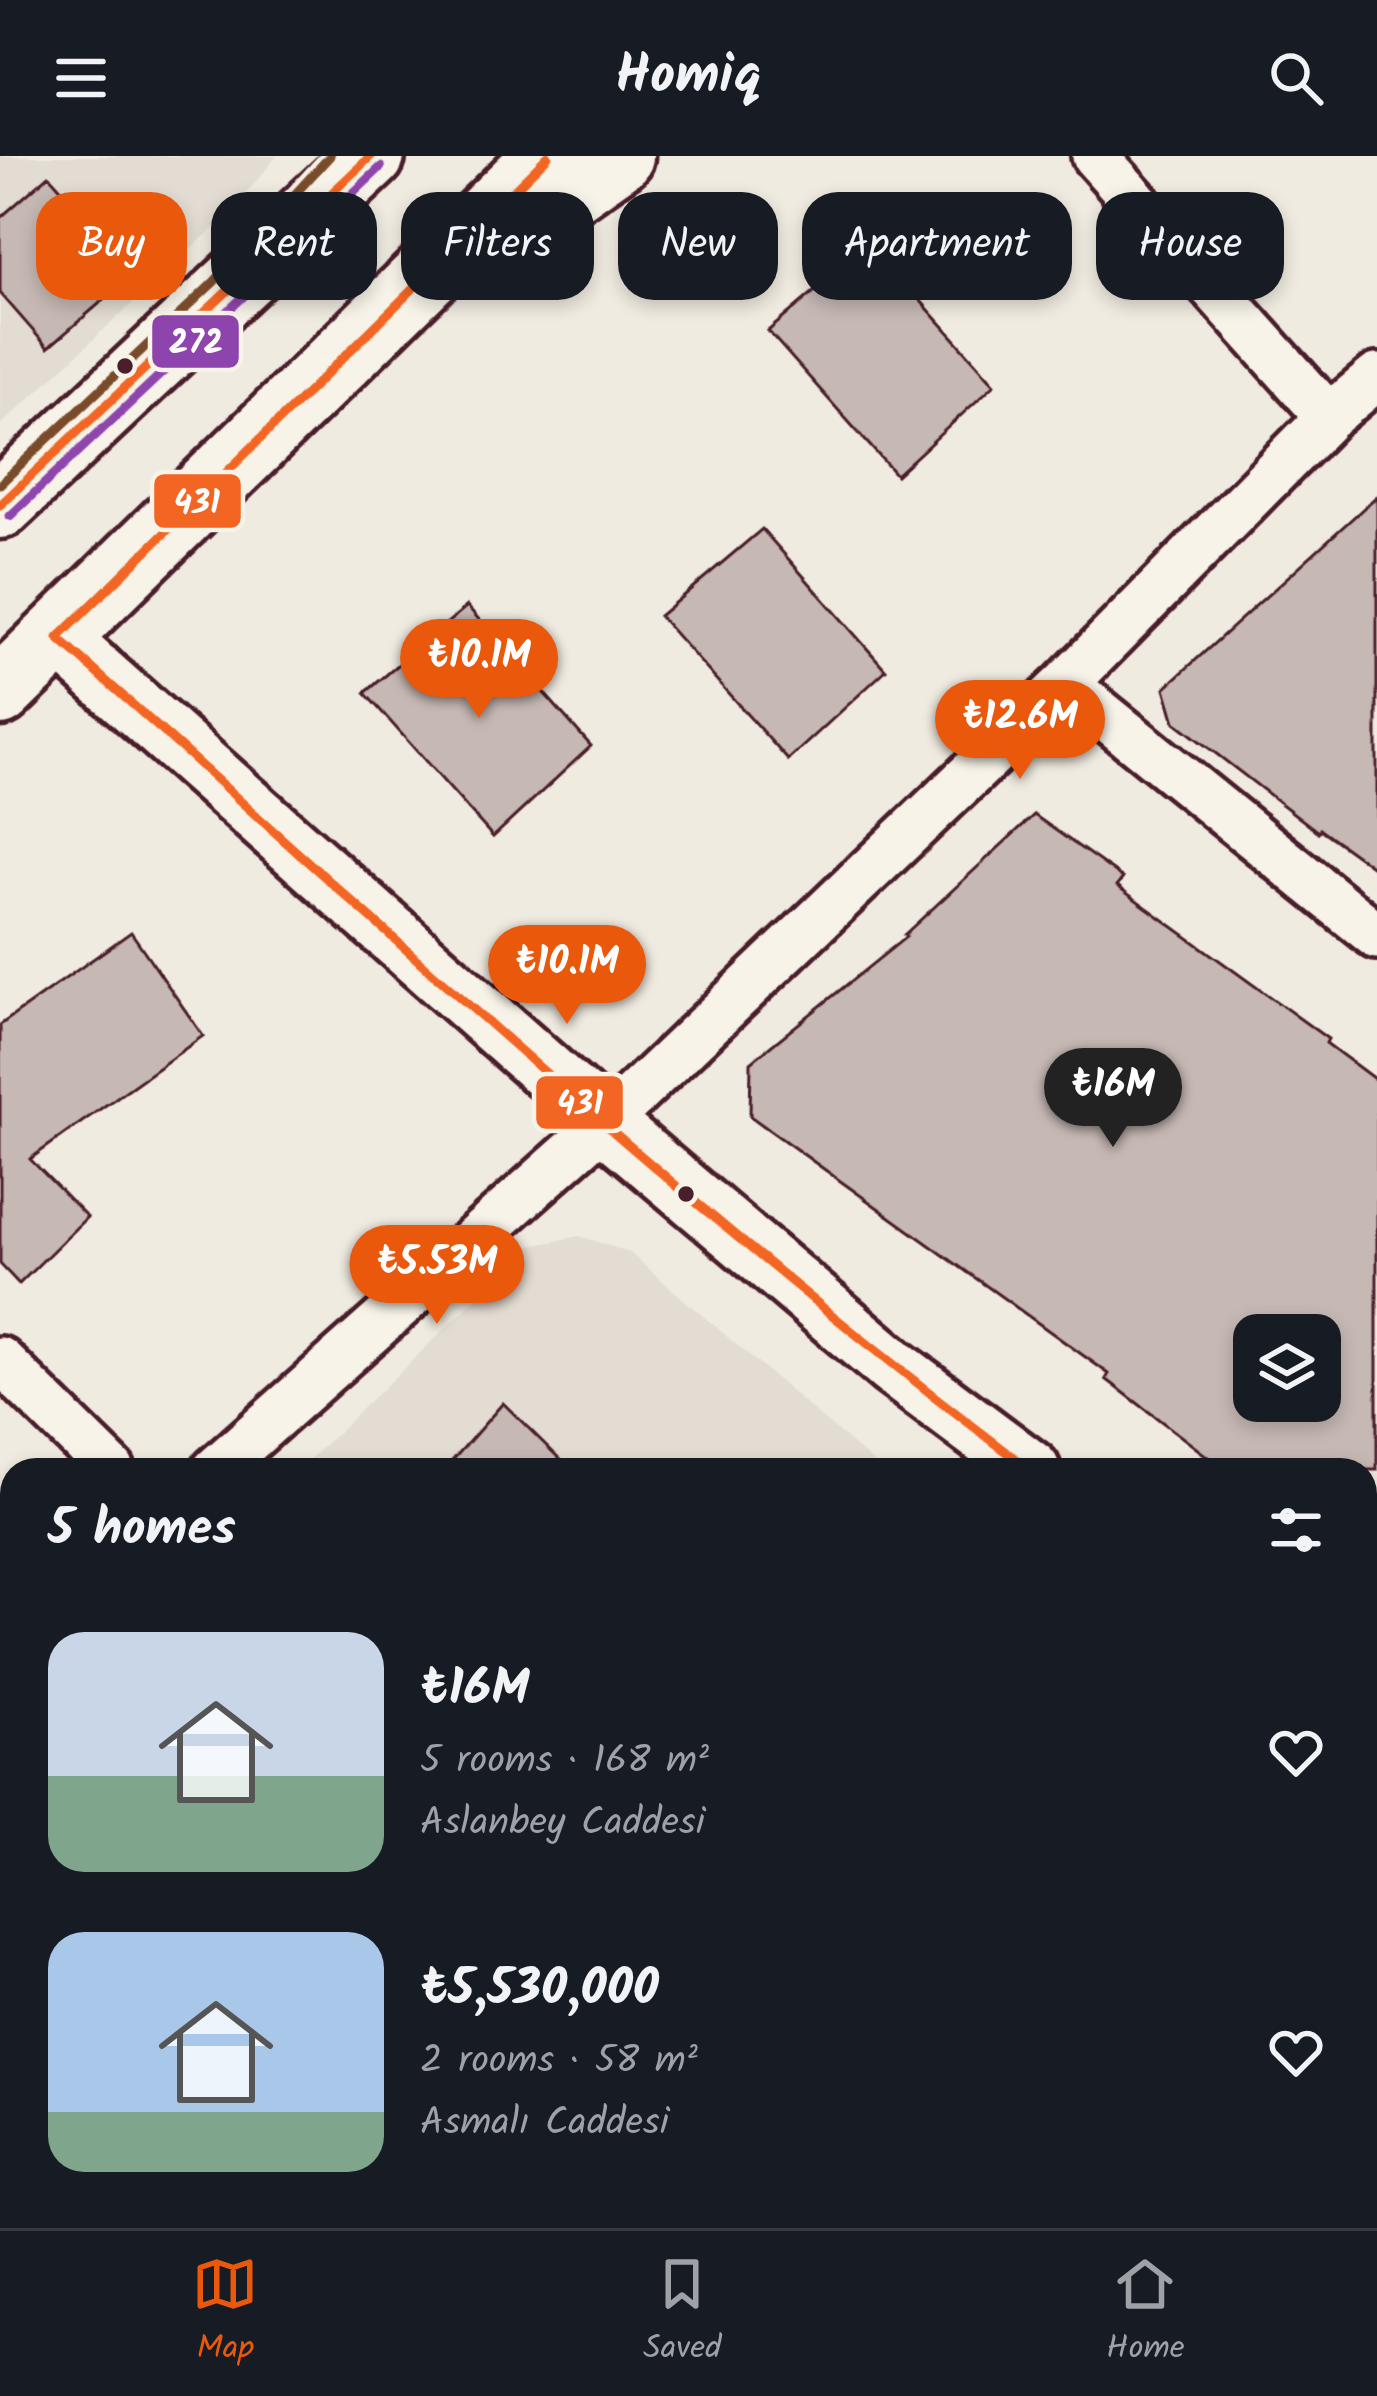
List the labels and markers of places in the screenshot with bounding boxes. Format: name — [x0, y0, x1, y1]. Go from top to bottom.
unlabelled marker — [114, 355, 136, 377]
pin: ₺10.1M — [381, 619, 577, 721]
pin: ₺12.6M — [922, 680, 1118, 782]
pin: ₺10.1M — [469, 925, 665, 1027]
pin: ₺16M — [1042, 1048, 1184, 1150]
unlabelled marker — [675, 1183, 697, 1205]
pin: ₺5.53M — [339, 1225, 535, 1327]

